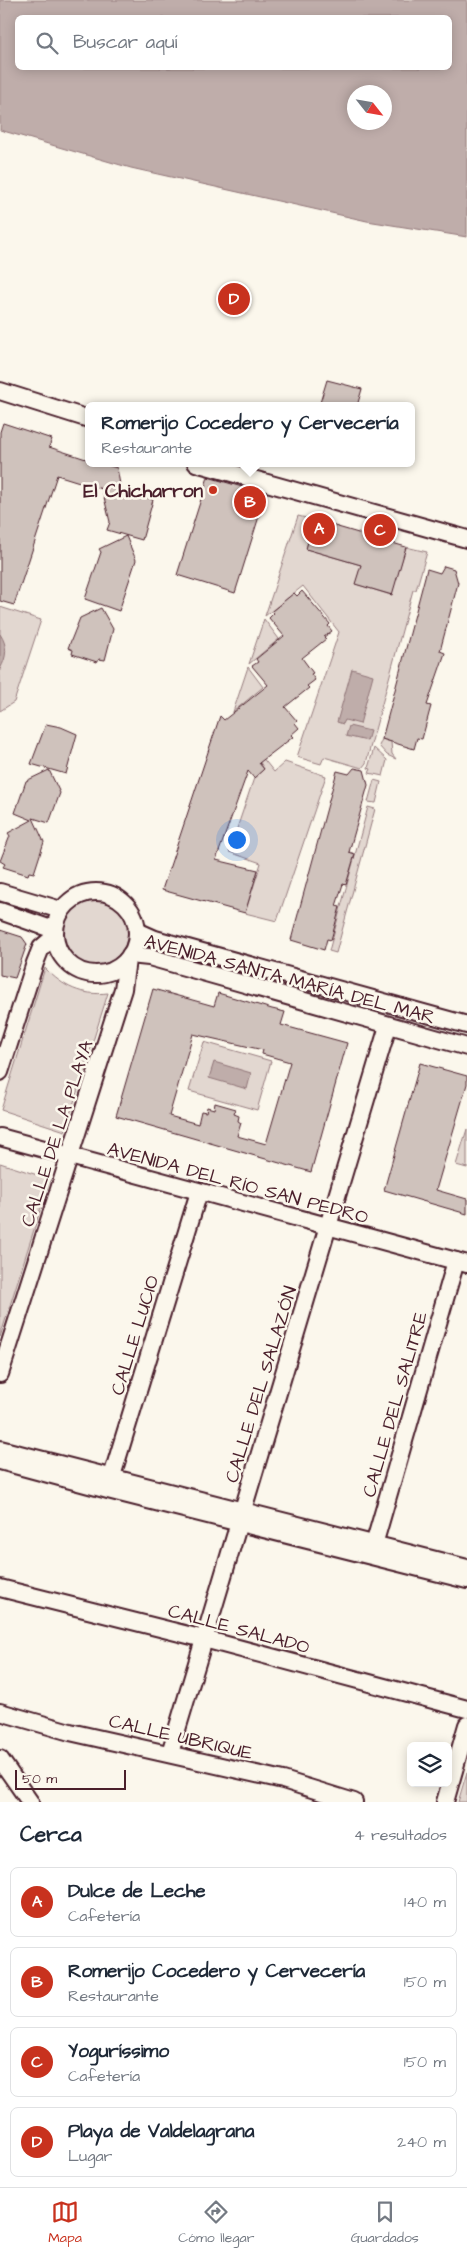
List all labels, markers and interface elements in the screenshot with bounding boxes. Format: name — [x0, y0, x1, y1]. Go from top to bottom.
search box — [15, 15, 452, 70]
icon: search — [33, 29, 61, 57]
text: Buscar aquí — [73, 29, 177, 56]
north arrow — [347, 85, 392, 130]
pin: D — [218, 280, 250, 318]
popup — [85, 402, 415, 467]
text: Romerijo Cocedero y Cervecería — [101, 410, 399, 437]
text: Restaurante — [101, 437, 192, 459]
place label: El Chicharron — [83, 478, 203, 505]
pin: B — [234, 483, 266, 521]
marker: El Chicharron — [207, 484, 219, 496]
pin: A — [303, 510, 335, 548]
pin: C — [364, 511, 396, 549]
your location — [224, 827, 250, 853]
street label: AVENIDA SANTA MARÍA DEL MAR — [141, 928, 438, 1031]
street label: CALLE DE LA PLAYA — [15, 1037, 100, 1230]
street label: AVENIDA DEL RÍO SAN PEDRO — [104, 1136, 371, 1231]
street label: CALLE LUCIO — [104, 1272, 167, 1399]
street label: CALLE DEL SALAZÓN — [219, 1283, 304, 1486]
street label: CALLE DEL SALITRE — [356, 1308, 435, 1500]
street label: CALLE SALADO — [165, 1598, 313, 1661]
street label: CALLE UBRIQUE — [106, 1708, 255, 1767]
map controls — [407, 1742, 452, 1787]
button: layers — [407, 1742, 452, 1787]
scale bar — [15, 1767, 126, 1790]
text: 50 m — [22, 1769, 57, 1789]
text: Cerca — [20, 1820, 82, 1849]
text: 4 resultados — [354, 1824, 447, 1846]
text: Dulce de Leche — [68, 1878, 206, 1905]
text: A — [32, 1891, 42, 1913]
text: 140 m — [404, 1891, 446, 1913]
text: Cafetería — [68, 1905, 140, 1927]
text: Romerijo Cocedero y Cervecería — [68, 1958, 365, 1985]
text: B — [31, 1971, 43, 1993]
text: 150 m — [404, 1971, 446, 1993]
text: Restaurante — [68, 1985, 159, 2007]
text: Yoguríssimo — [68, 2038, 169, 2065]
text: C — [31, 2051, 43, 2073]
text: 150 m — [404, 2051, 446, 2073]
text: Cafetería — [68, 2065, 140, 2087]
text: Playa de Valdelagrana — [68, 2118, 254, 2145]
text: D — [32, 2131, 42, 2153]
text: 240 m — [397, 2131, 446, 2153]
text: Lugar — [68, 2145, 112, 2167]
tab: Mapa — [48, 2198, 82, 2248]
tab: Cómo llegar — [178, 2198, 254, 2248]
tab: Guardados — [351, 2198, 419, 2248]

